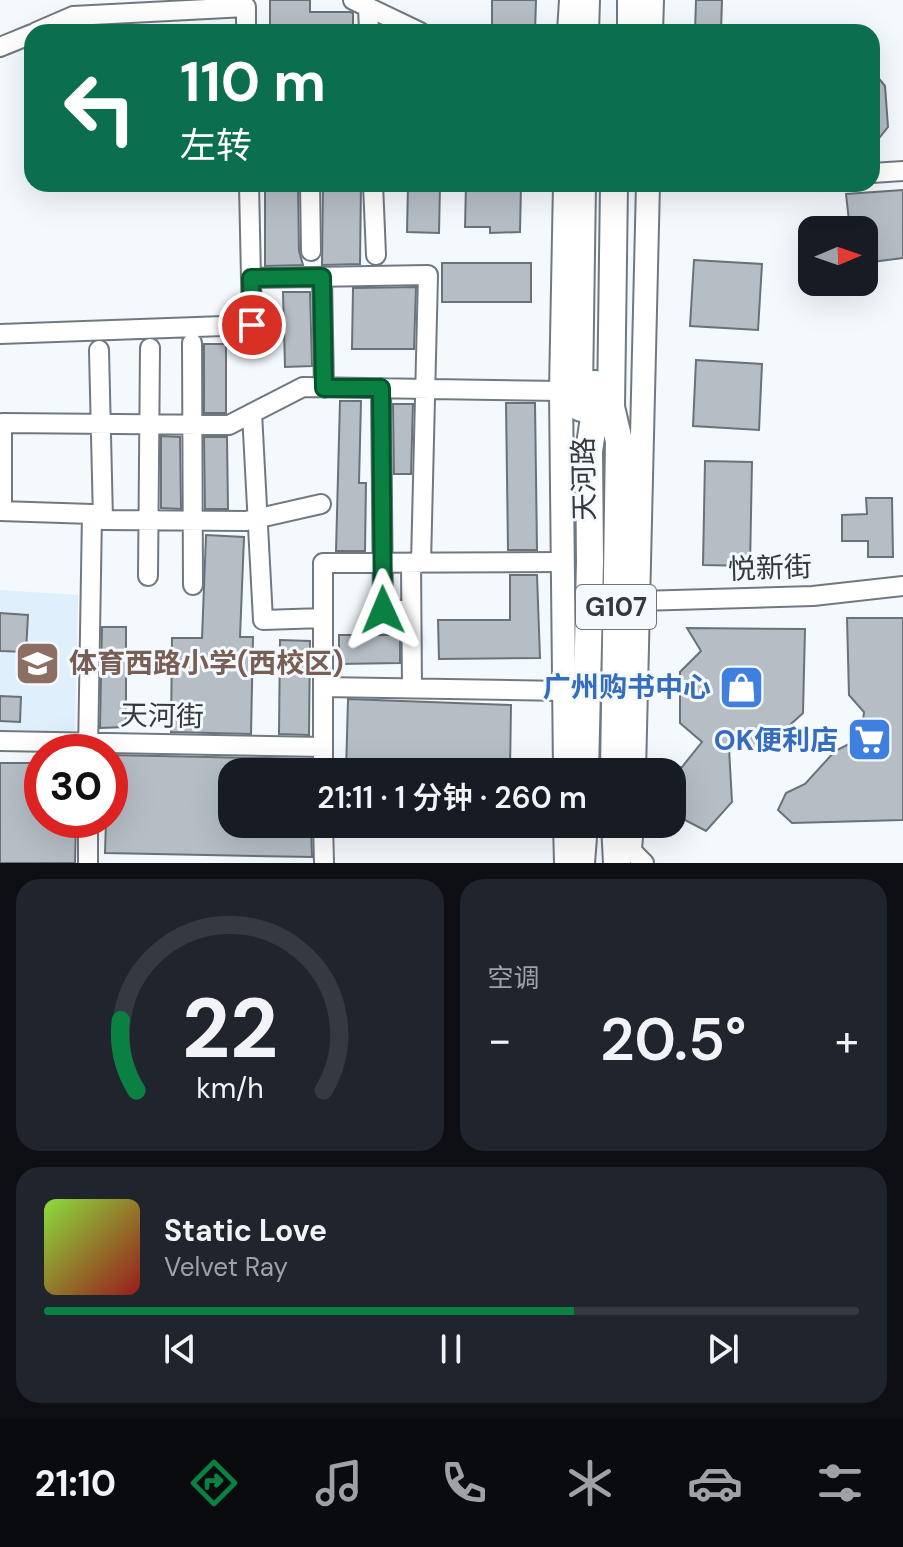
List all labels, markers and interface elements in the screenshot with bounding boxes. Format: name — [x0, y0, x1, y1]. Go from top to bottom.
text: 110 m — [180, 45, 326, 118]
icon: left — [48, 56, 152, 160]
text: 左转 — [180, 122, 252, 169]
north arrow — [798, 216, 878, 296]
map controls — [798, 216, 878, 296]
pin — [218, 291, 286, 359]
icon: arrive — [230, 303, 274, 347]
street label: 天河路 — [565, 437, 603, 521]
street label: 悦新街 — [727, 548, 813, 588]
position arrow — [341, 568, 425, 652]
road number: G107 — [576, 585, 656, 629]
school or university icon: 体育西路小学(西校区) — [14, 639, 62, 687]
place label: 体育西路小学(西校区) — [69, 645, 344, 682]
shop icon: 广州购书中心 — [718, 663, 766, 711]
place label: 广州购书中心 — [543, 669, 711, 706]
street label: 天河街 — [120, 697, 204, 735]
supermarket icon: OK便利店 — [845, 716, 893, 764]
place label: OK便利店 — [714, 722, 838, 759]
speed limit sign: 30 — [24, 734, 128, 838]
text: 21:11 · 1 分钟 · 260 m — [317, 778, 587, 817]
text: 空调 — [488, 961, 540, 995]
text: 22 — [182, 974, 278, 1083]
text: 20.5° — [600, 1000, 746, 1079]
text: − — [488, 1011, 512, 1069]
text: + — [835, 1011, 859, 1069]
text: km/h — [196, 1070, 264, 1107]
text: Static Love — [164, 1211, 327, 1250]
text: Velvet Ray — [164, 1250, 288, 1284]
icon: previous — [158, 1327, 202, 1371]
icon: pause — [429, 1327, 473, 1371]
icon: next — [701, 1327, 745, 1371]
icon: directions — [186, 1455, 242, 1511]
icon: music — [311, 1455, 367, 1511]
icon: phone — [436, 1455, 492, 1511]
icon: climate — [562, 1455, 618, 1511]
icon: car — [687, 1455, 743, 1511]
icon: filters — [812, 1455, 868, 1511]
text: 21:10 — [35, 1460, 116, 1507]

